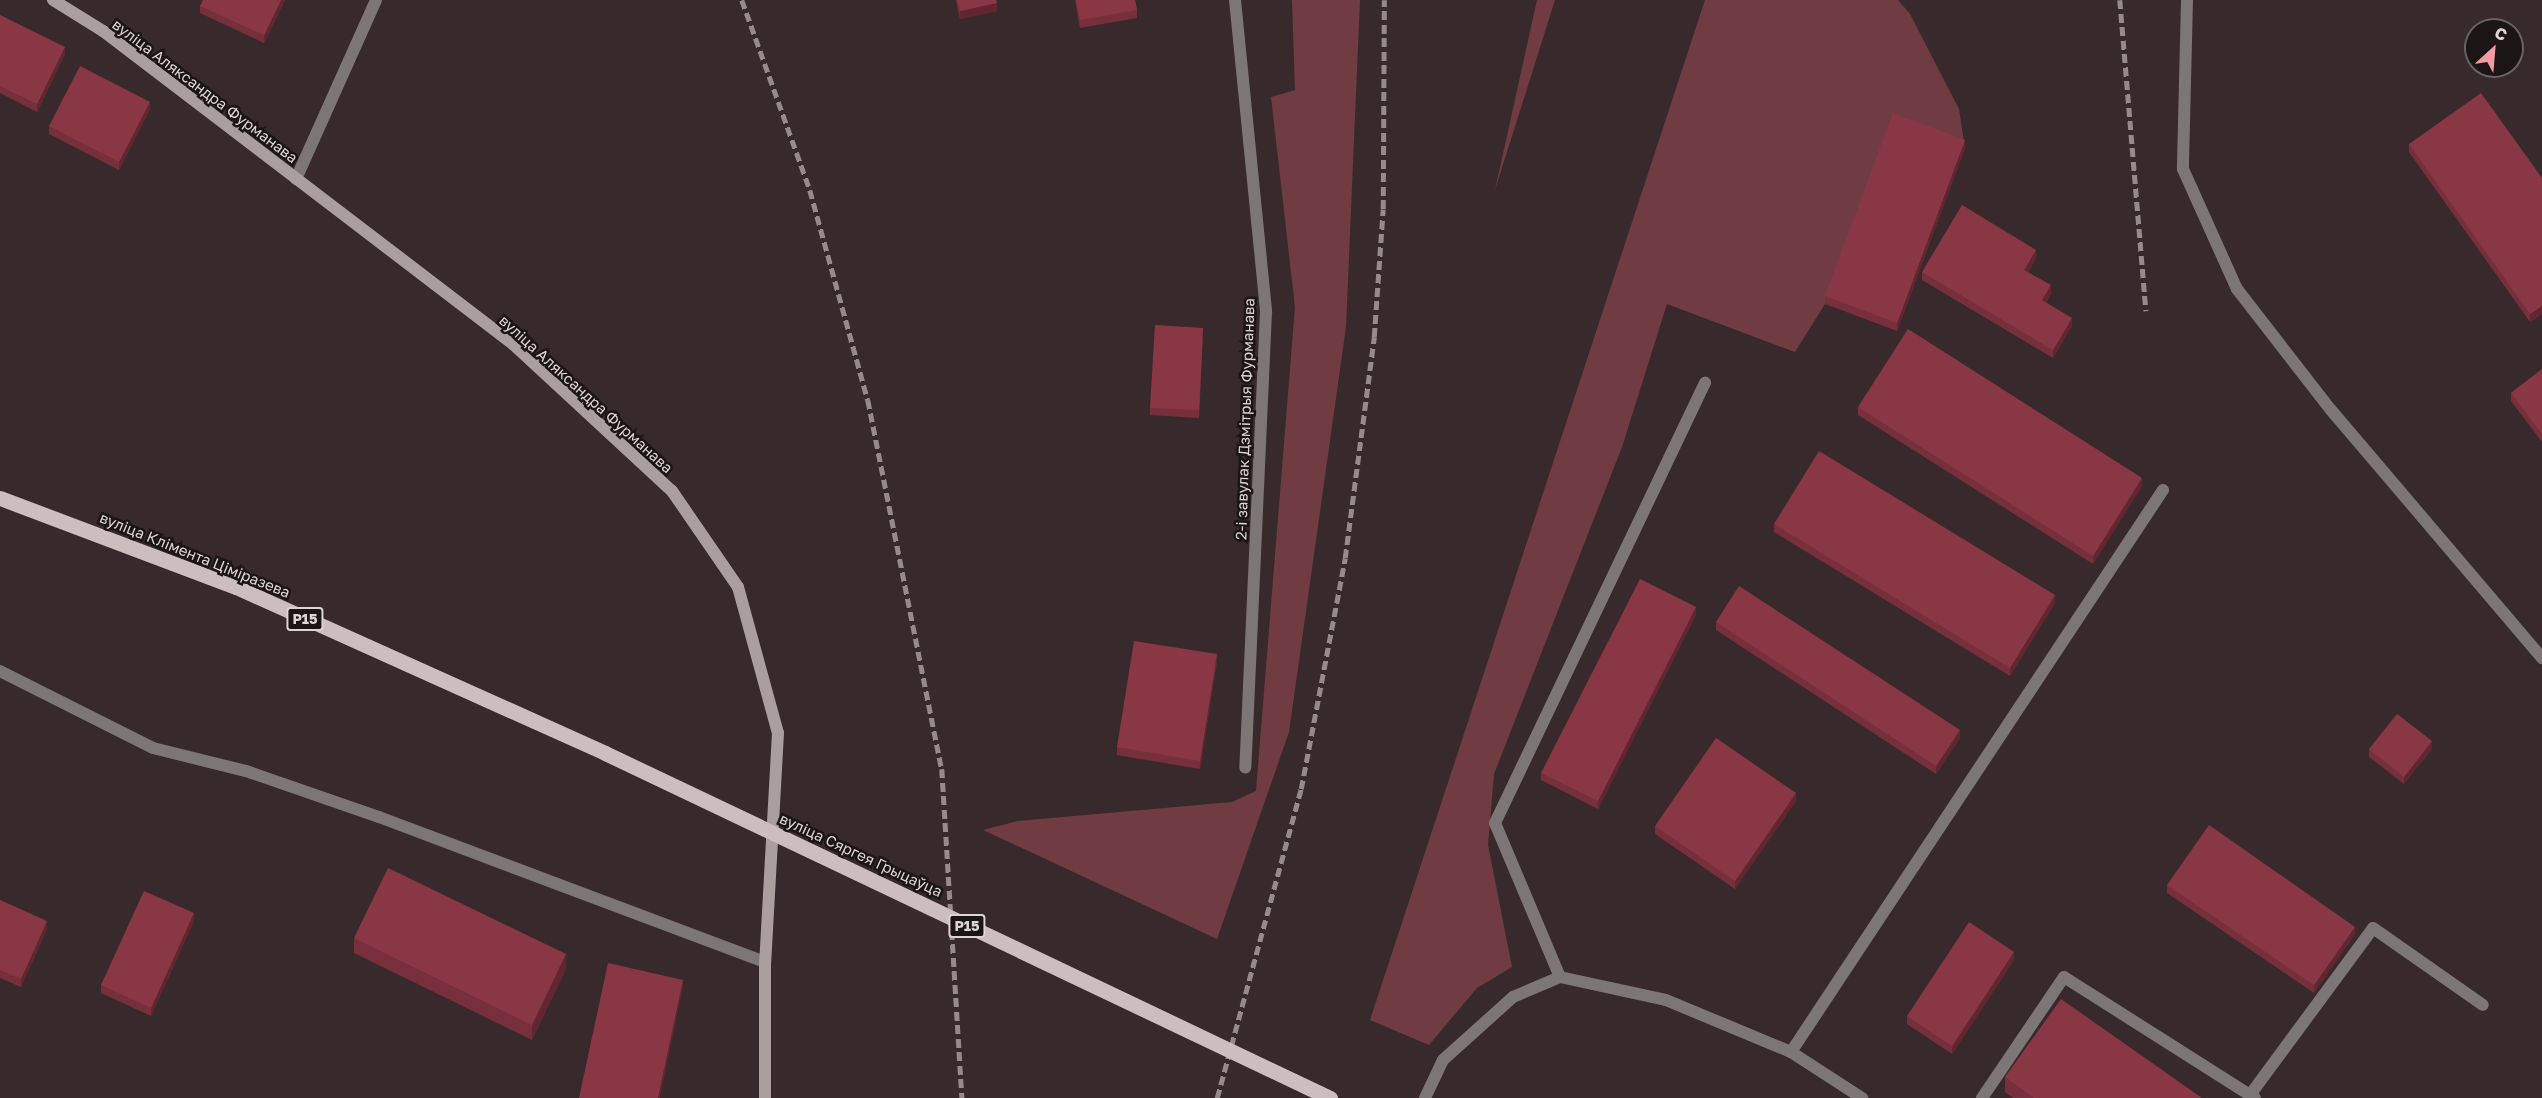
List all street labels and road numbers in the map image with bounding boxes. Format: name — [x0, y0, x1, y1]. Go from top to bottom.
street label: вуліца Аляксандра Фурманава — [109, 15, 301, 167]
street label: 2-і завулак Дзмітрыя Фурманава — [1232, 298, 1258, 540]
street label: вуліца Аляксандра Фурманава — [495, 311, 677, 477]
street label: вуліца Клімента Ціміразева — [97, 508, 293, 602]
road number: Р15 — [286, 608, 324, 630]
street label: вуліца Сяргея Грыцаўца — [777, 809, 945, 901]
road number: Р15 — [948, 915, 986, 937]

